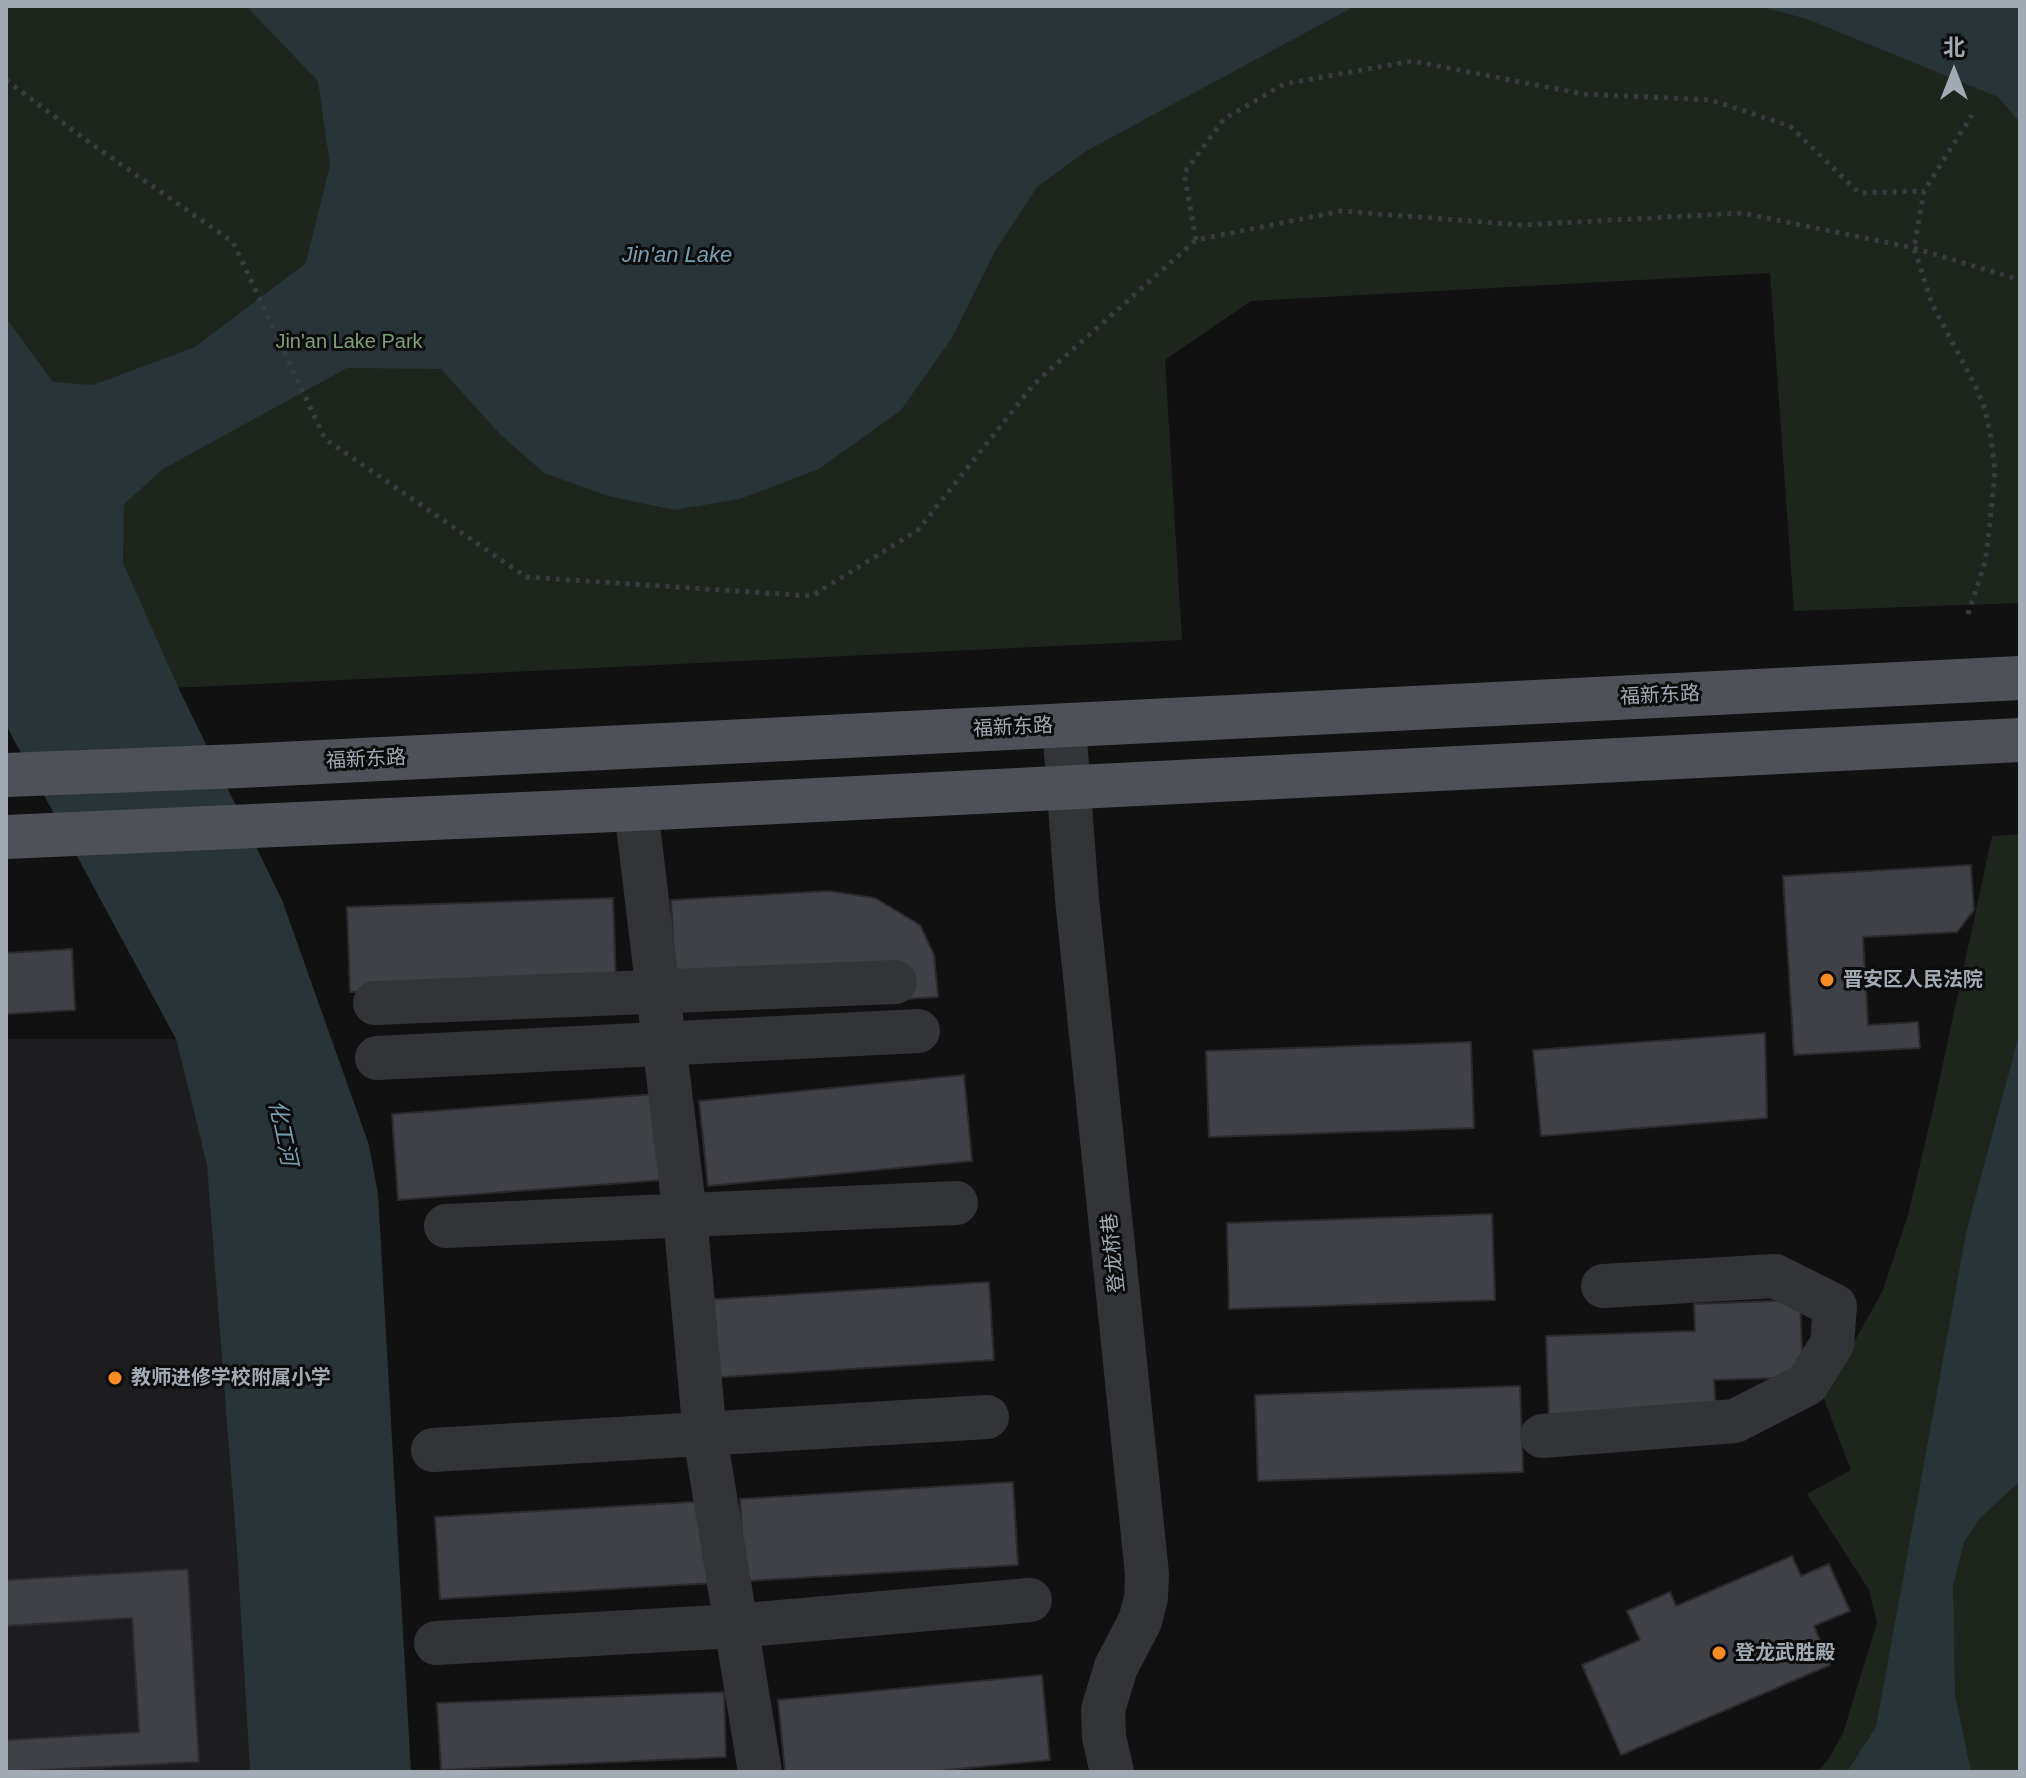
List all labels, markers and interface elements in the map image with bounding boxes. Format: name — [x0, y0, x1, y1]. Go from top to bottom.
north arrow — [1914, 32, 1994, 112]
text: 北 — [1943, 35, 1965, 60]
water label: Jin'an Lake — [622, 243, 732, 269]
park label: Jin'an Lake Park — [275, 330, 423, 354]
street label: 福新东路 — [1619, 682, 1701, 710]
street label: 福新东路 — [972, 714, 1054, 742]
street label: 福新东路 — [325, 746, 407, 774]
place label: 晋安区人民法院 — [1843, 968, 1983, 992]
marker: 晋安区人民法院 — [1818, 971, 1836, 989]
water label: 化工河 — [262, 1098, 302, 1168]
street label: 登龙桥巷 — [1098, 1212, 1130, 1294]
place label: 教师进修学校附属小学 — [131, 1366, 331, 1390]
marker: 教师进修学校附属小学 — [106, 1369, 124, 1387]
place label: 登龙武胜殿 — [1735, 1641, 1835, 1665]
marker: 登龙武胜殿 — [1710, 1644, 1728, 1662]

